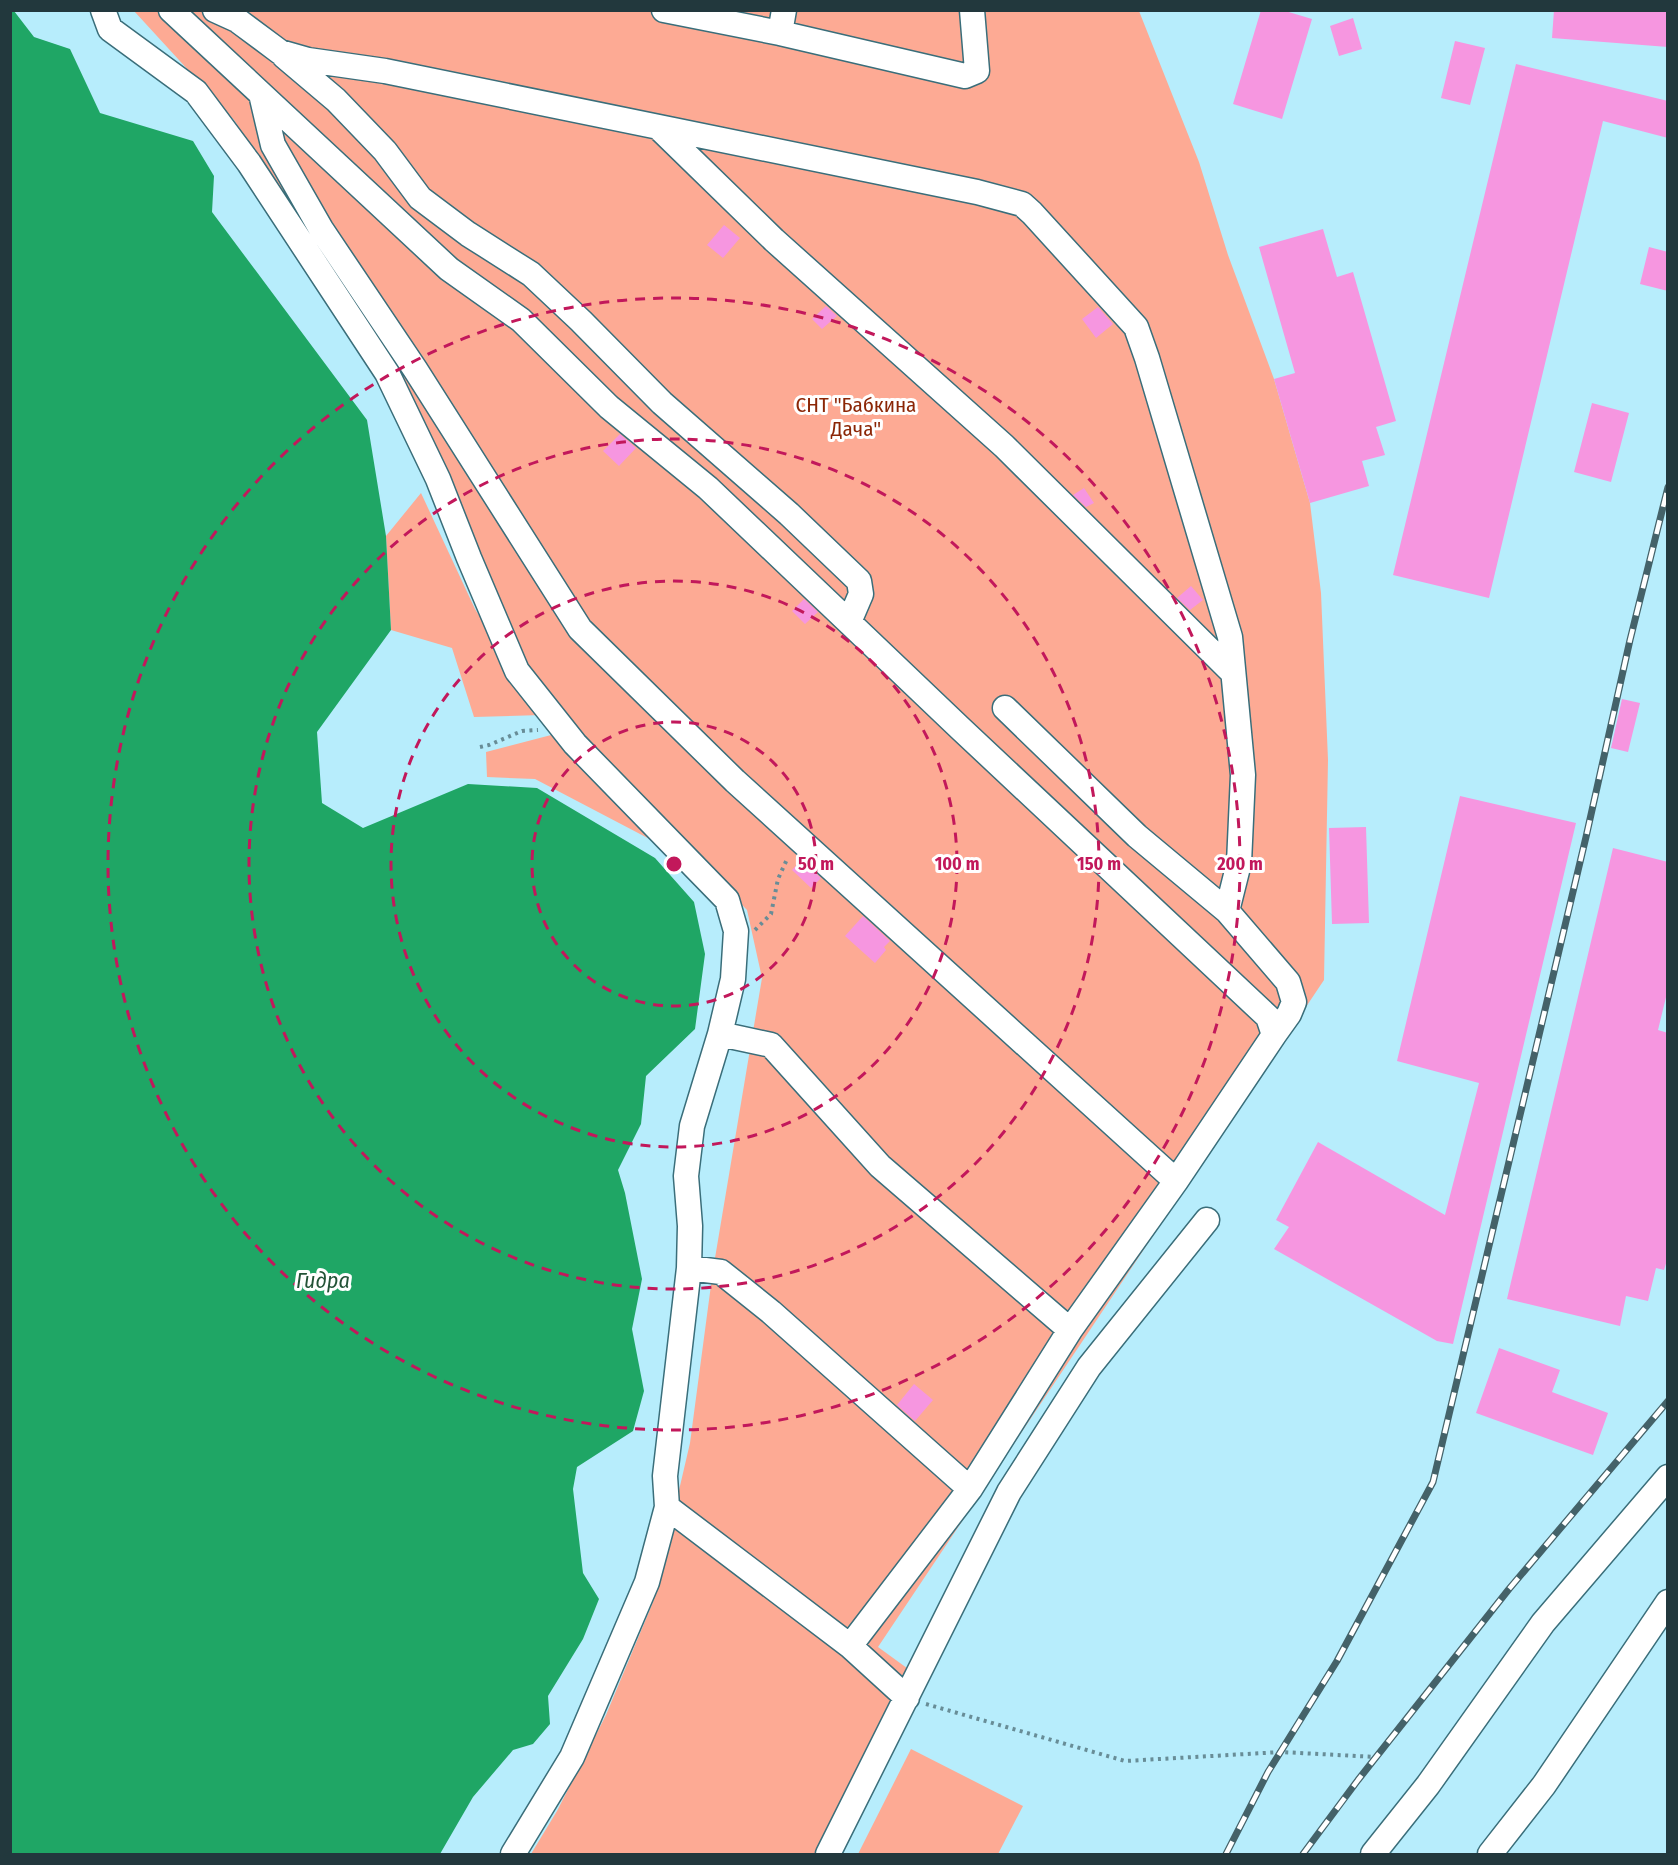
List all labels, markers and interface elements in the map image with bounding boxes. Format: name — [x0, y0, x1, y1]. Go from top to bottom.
park label: СНТ "Бабкина Дача" — [796, 392, 916, 442]
text: 50 m — [798, 853, 834, 875]
text: 100 m — [935, 853, 979, 875]
text: 150 m — [1077, 853, 1121, 875]
text: 200 m — [1216, 853, 1263, 875]
centre of rings — [664, 854, 684, 874]
water label: Гидра — [296, 1267, 350, 1294]

